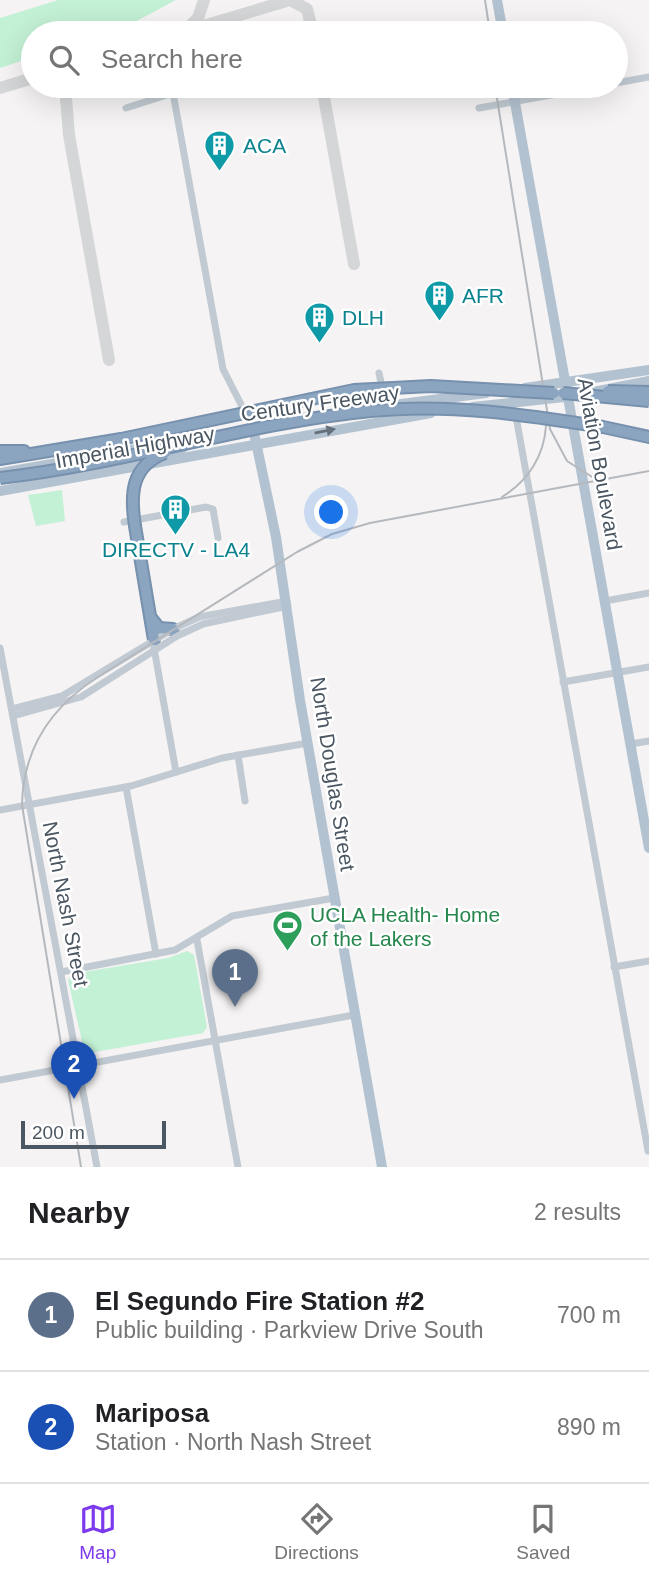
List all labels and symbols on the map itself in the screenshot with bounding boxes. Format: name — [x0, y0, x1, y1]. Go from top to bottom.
building icon: ACA — [203, 128, 237, 172]
place label: ACA — [243, 134, 286, 157]
building icon: AFR — [422, 278, 456, 322]
place label: AFR — [462, 284, 504, 307]
building icon: DLH — [302, 300, 336, 344]
place label: DLH — [342, 306, 384, 329]
street label: Aviation Boulevard — [574, 376, 626, 552]
street label: Century Freeway — [239, 380, 401, 426]
street label: Imperial Highway — [54, 422, 217, 472]
one-way arrow — [314, 426, 336, 437]
building icon: DIRECTV - LA4 — [159, 492, 193, 536]
your location — [314, 495, 348, 529]
place label: DIRECTV - LA4 — [102, 538, 250, 561]
street label: North Douglas Street — [306, 675, 360, 873]
street label: North Nash Street — [39, 819, 93, 989]
place label: UCLA Health- Home of the Lakers — [310, 903, 500, 950]
sports icon: UCLA Health- Home of the Lakers — [270, 909, 304, 953]
pin: 1 — [212, 949, 258, 1007]
pin: 2 — [51, 1041, 97, 1099]
scale bar — [21, 1118, 166, 1150]

